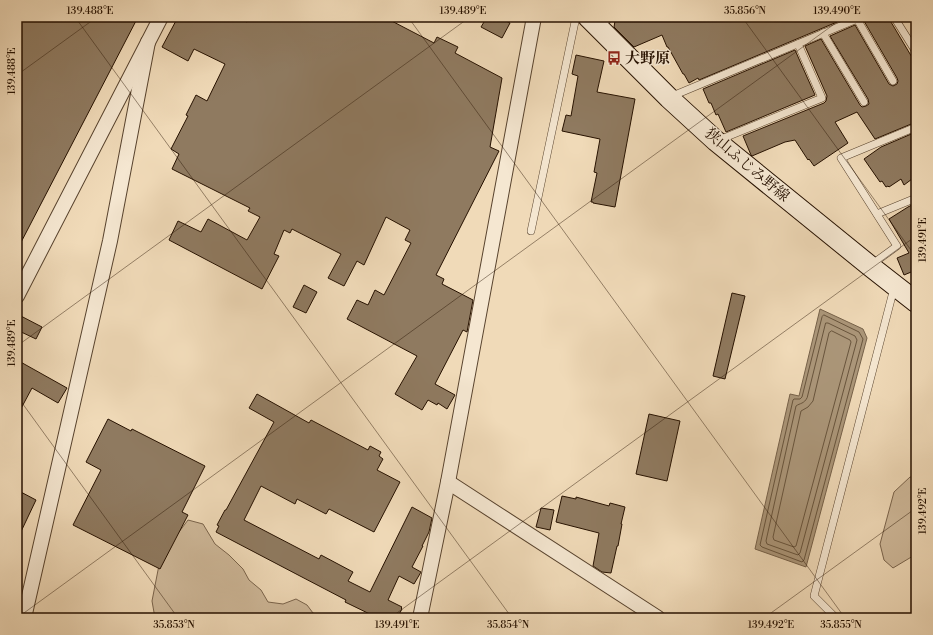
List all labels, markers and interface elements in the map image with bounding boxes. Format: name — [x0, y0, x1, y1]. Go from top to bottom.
text: 139.488°E — [67, 5, 114, 17]
text: 139.489°E — [440, 5, 486, 17]
text: 35.856°N — [724, 5, 767, 17]
text: 139.490°E — [813, 5, 861, 17]
text: 139.488°E — [6, 47, 18, 94]
place label: 大野原 — [625, 49, 670, 68]
bus stop icon: 大野原 — [606, 50, 622, 66]
street label: 狭山ふじみ野線 — [701, 124, 793, 206]
text: 139.491°E — [917, 218, 929, 262]
text: 139.489°E — [6, 320, 18, 366]
text: 139.492°E — [917, 488, 929, 534]
text: 35.853°N — [153, 619, 195, 631]
text: 139.491°E — [375, 619, 419, 631]
text: 35.854°N — [487, 619, 530, 631]
text: 139.492°E — [748, 619, 794, 631]
text: 35.855°N — [820, 619, 862, 631]

